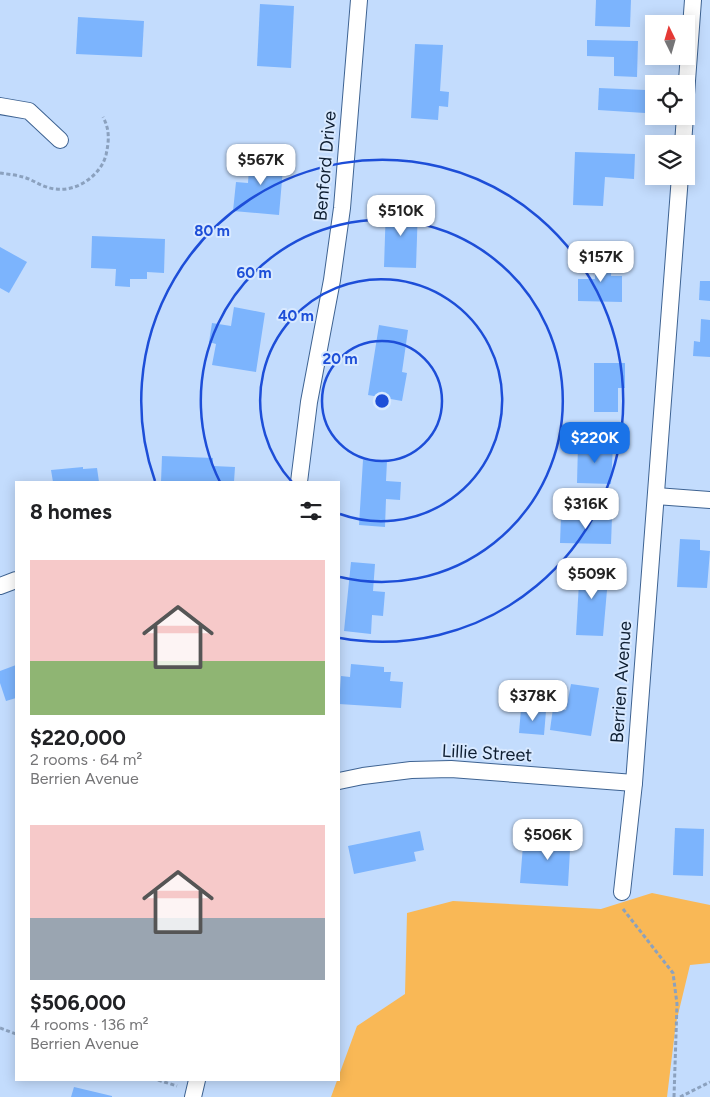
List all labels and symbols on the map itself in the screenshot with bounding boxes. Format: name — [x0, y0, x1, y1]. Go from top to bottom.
north arrow — [645, 15, 695, 65]
street label: Benford Drive — [309, 110, 341, 222]
pin: $567K — [226, 144, 296, 186]
pin: $510K — [366, 194, 436, 237]
text: 80 m — [194, 222, 230, 240]
pin: $157K — [566, 240, 636, 283]
text: 60 m — [236, 264, 272, 282]
text: 40 m — [278, 307, 314, 325]
text: 20 m — [322, 350, 358, 368]
centre of rings — [373, 392, 391, 410]
pin: $220K — [560, 422, 630, 464]
pin: $316K — [551, 488, 621, 530]
pin: $509K — [557, 558, 627, 600]
street label: Berrien Avenue — [606, 620, 636, 744]
pin: $378K — [498, 680, 568, 722]
street label: Lillie Street — [441, 740, 533, 766]
pin: $506K — [513, 818, 583, 861]

